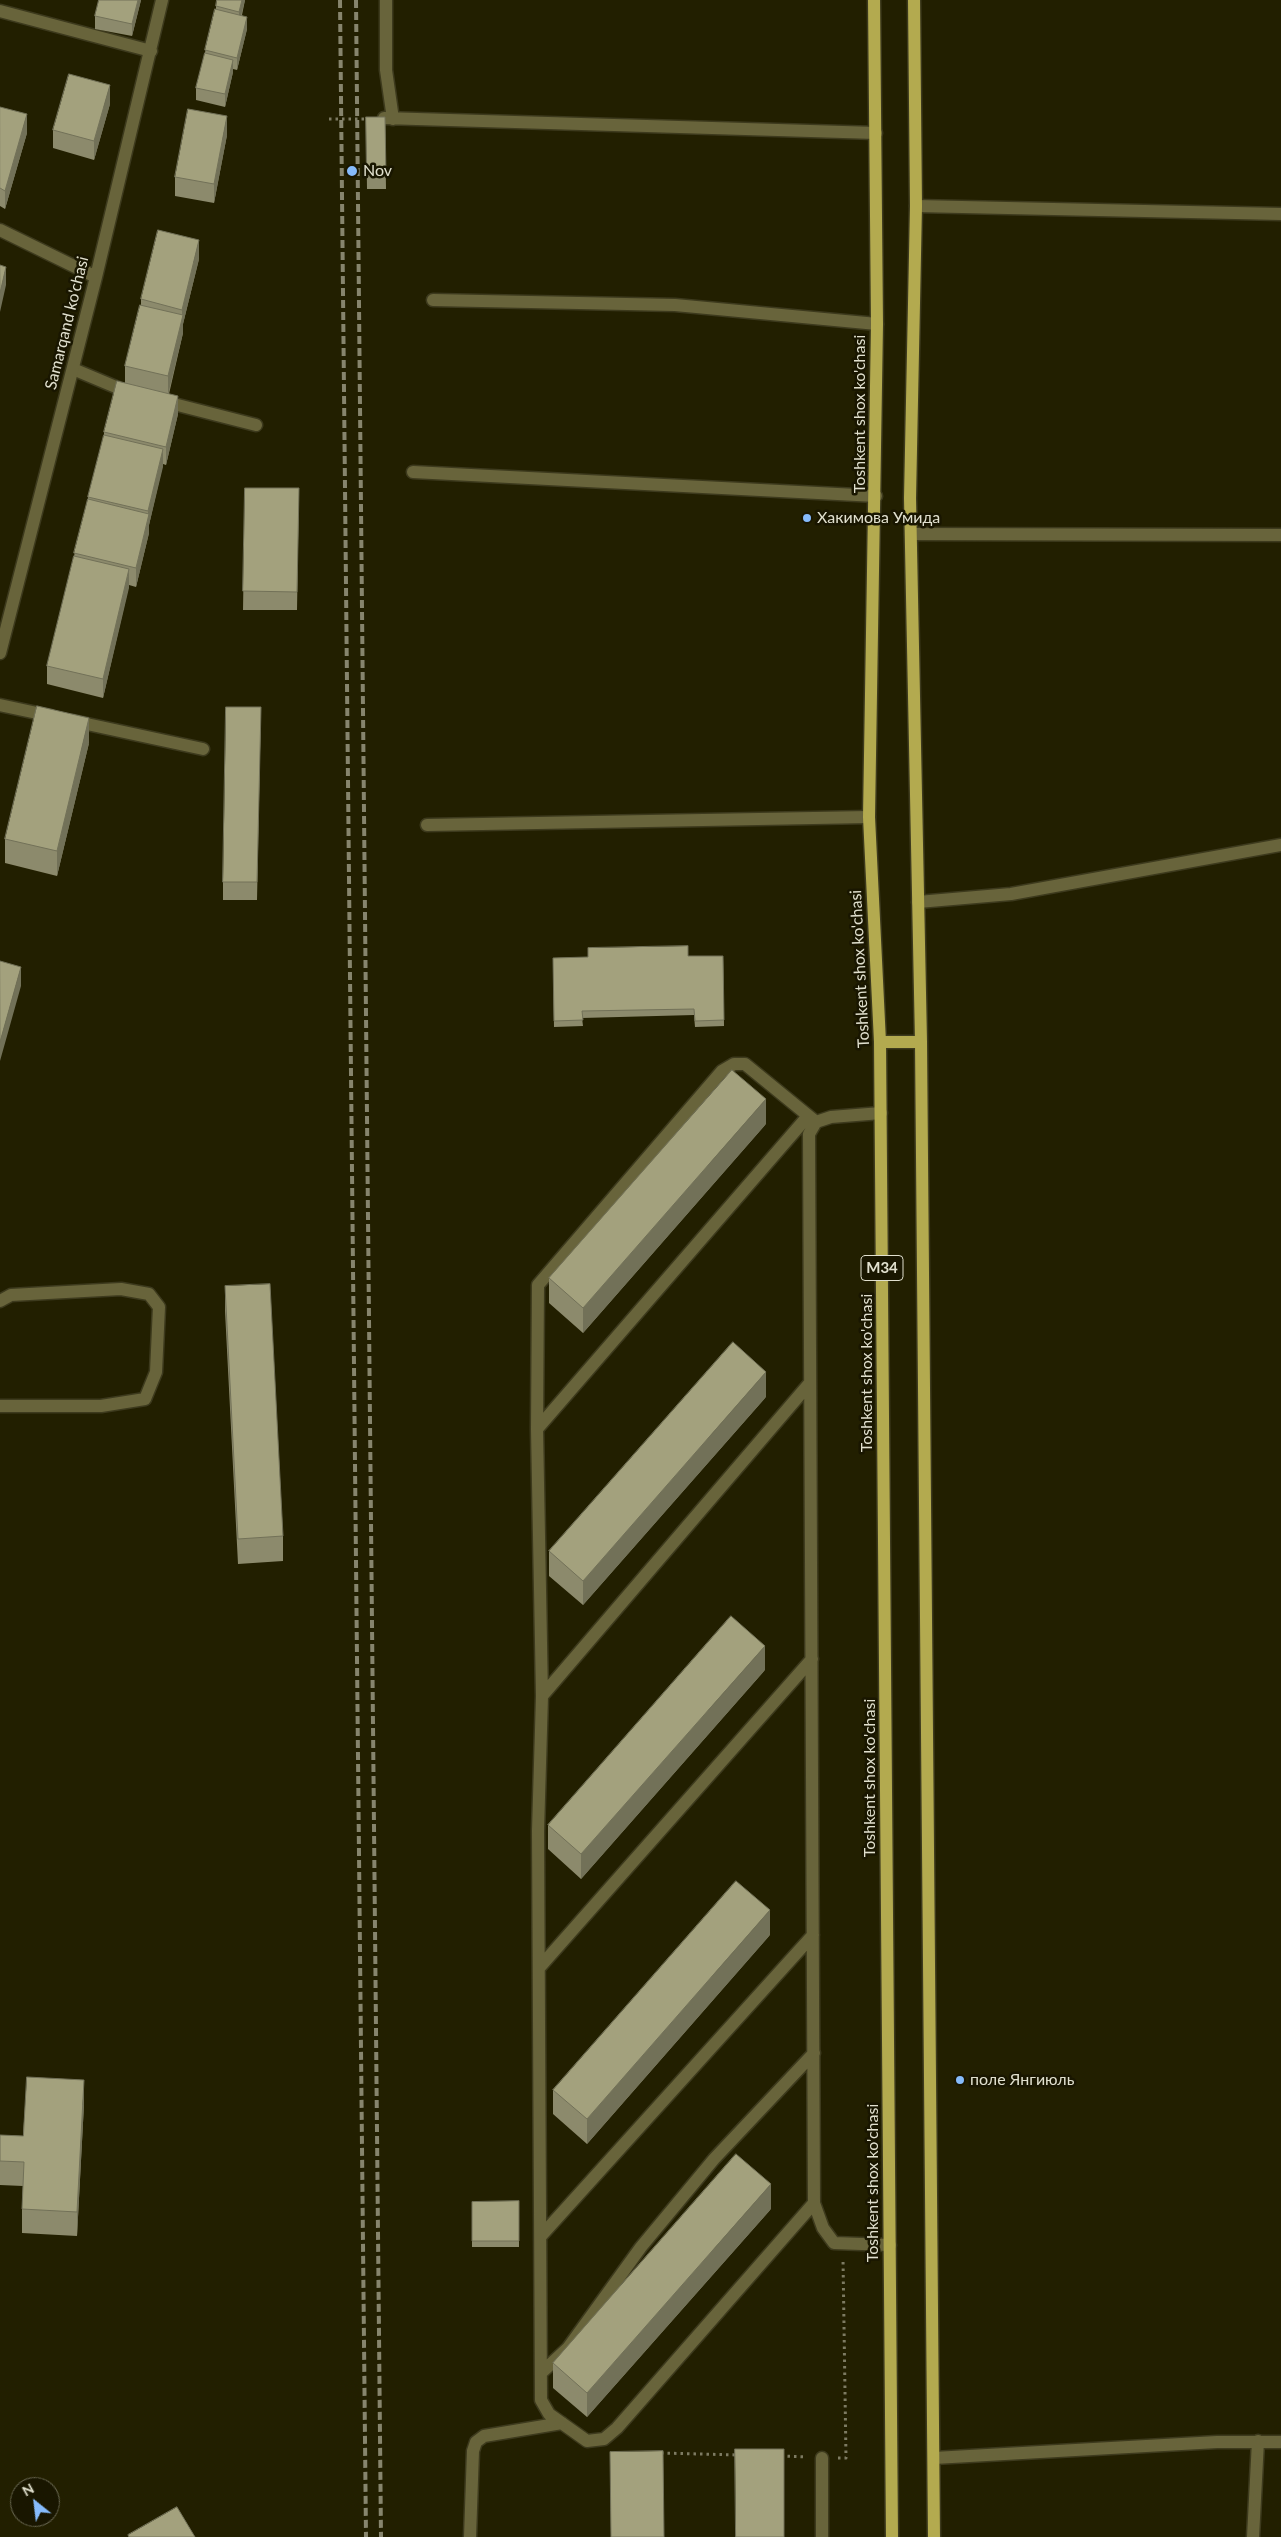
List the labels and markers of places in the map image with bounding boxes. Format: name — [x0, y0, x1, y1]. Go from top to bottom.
place label: Nov — [363, 161, 392, 181]
marker: Nov — [345, 164, 359, 178]
place label: Хакимова Умида — [817, 508, 940, 528]
marker: Хакимова Умида — [801, 512, 813, 524]
place label: поле Янгиюль — [970, 2070, 1074, 2090]
marker: поле Янгиюль — [954, 2074, 966, 2086]

